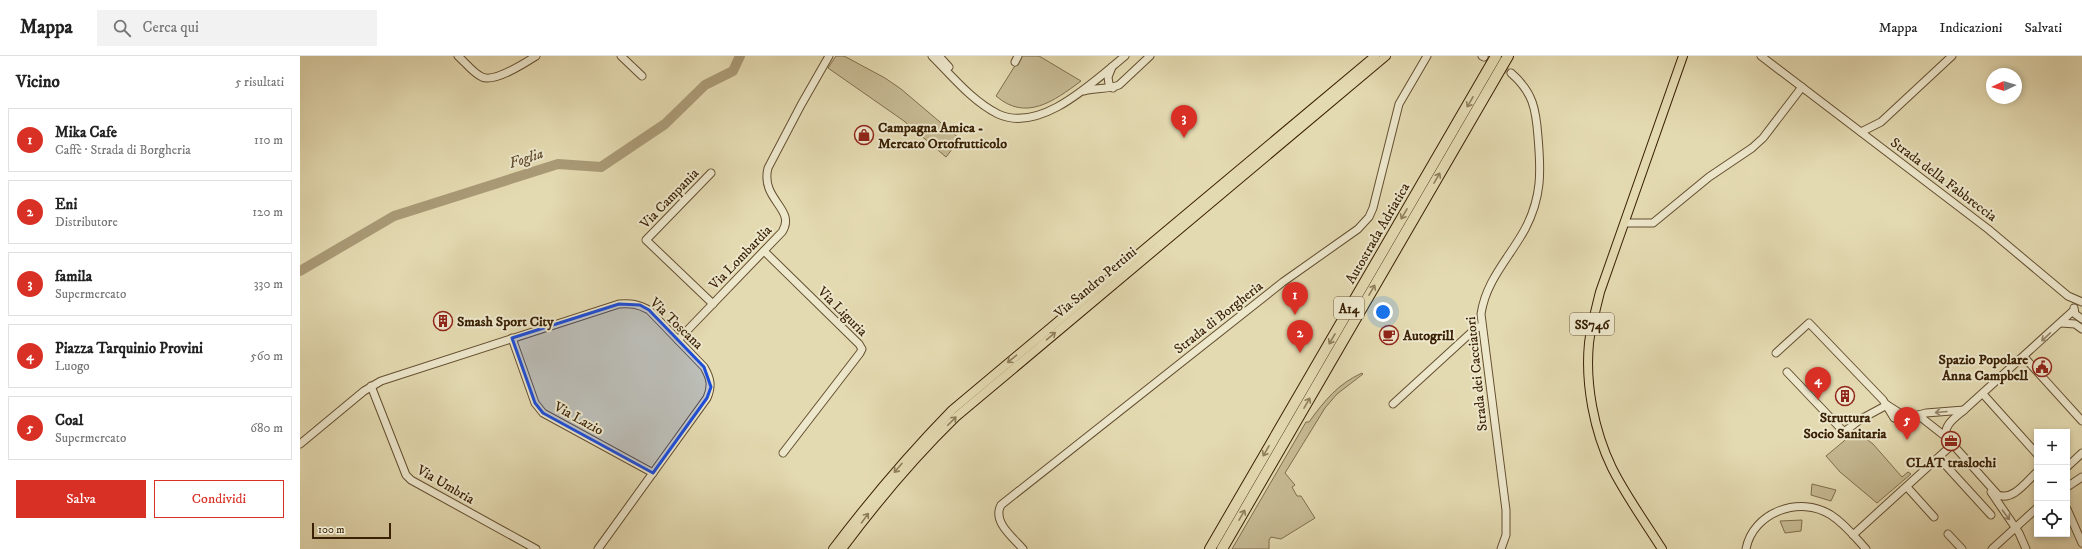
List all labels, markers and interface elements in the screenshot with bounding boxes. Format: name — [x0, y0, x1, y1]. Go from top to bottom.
search box — [97, 10, 377, 46]
text: Mappa — [20, 16, 73, 39]
icon: search — [111, 17, 133, 39]
text: Cerca qui — [143, 18, 199, 37]
text: Mappa — [1879, 19, 1917, 37]
text: Indicazioni — [1939, 19, 2002, 37]
text: Salvati — [2024, 19, 2062, 37]
north arrow — [1986, 68, 2022, 104]
text: Vicino — [16, 71, 60, 93]
text: 5 risultati — [235, 74, 284, 90]
one-way arrow — [1465, 96, 1473, 108]
pin: 3 — [1171, 105, 1197, 138]
place label: Campagna Amica - Mercato Ortofrutticolo — [878, 119, 1007, 153]
text: Mika Cafe — [55, 123, 117, 142]
shop icon: Campagna Amica - Mercato Ortofrutticolo — [853, 124, 875, 146]
text: 1 — [28, 132, 32, 148]
text: 110 m — [254, 132, 283, 148]
street label: Strada della Fabbreccia — [1887, 134, 2000, 226]
text: Caffè · Strada di Borgheria — [55, 142, 191, 158]
water label: Foglia — [507, 144, 546, 173]
street label: Via Campania — [636, 165, 703, 233]
one-way arrow — [1434, 172, 1442, 184]
street label: Autostrada Adriatica — [1342, 180, 1414, 287]
text: Eni — [55, 195, 77, 214]
text: 2 — [27, 204, 33, 220]
text: 120 m — [252, 204, 283, 220]
one-way arrow — [1399, 208, 1407, 220]
text: Distributore — [55, 214, 118, 230]
street label: Via Lombardia — [705, 222, 776, 294]
street label: Via Sandro Pertini — [1050, 243, 1141, 323]
text: famila — [55, 267, 92, 286]
text: 3 — [28, 276, 32, 292]
text: 330 m — [254, 276, 283, 292]
street label: Strada di Borgheria — [1171, 277, 1267, 358]
street label: Via Liguria — [813, 282, 871, 341]
pin: 1 — [1282, 282, 1308, 315]
one-way arrow — [1369, 284, 1377, 296]
text: Supermercato — [55, 286, 126, 302]
street label: Via Toscana — [645, 293, 707, 354]
road number: A14 — [1334, 297, 1364, 319]
your location — [1373, 302, 1393, 322]
building icon: Smash Sport City — [432, 310, 454, 332]
place label: Smash Sport City — [457, 313, 554, 331]
road number: SS746 — [1570, 313, 1614, 335]
street label: Strada dei Cacciatori — [1462, 315, 1492, 432]
pin: 2 — [1287, 320, 1313, 353]
cafe icon: Autogrill — [1378, 324, 1400, 346]
place label: Autogrill — [1402, 327, 1455, 345]
one-way arrow — [1045, 332, 1056, 341]
one-way arrow — [2041, 332, 2051, 342]
one-way arrow — [1327, 333, 1335, 345]
text: Piazza Tarquinio Provini — [55, 339, 203, 358]
text: 4 — [26, 348, 34, 364]
text: 560 m — [250, 348, 283, 364]
place label: Spazio Popolare Anna Campbell — [1939, 351, 2029, 385]
one-way arrow — [1007, 355, 1018, 364]
public building icon: Spazio Popolare Anna Campbell — [2031, 356, 2053, 378]
text: Luogo — [55, 358, 90, 374]
pin: 4 — [1805, 367, 1831, 400]
building icon: Struttura Socio Sanitaria — [1834, 385, 1856, 407]
street label: Via Lazio — [550, 397, 607, 440]
one-way arrow — [1303, 397, 1311, 409]
pin: 5 — [1894, 407, 1920, 440]
place label: Struttura Socio Sanitaria — [1804, 409, 1888, 443]
one-way arrow — [1935, 409, 1948, 416]
text: Coal — [55, 411, 83, 430]
one-way arrow — [947, 416, 957, 426]
text: 5 — [27, 420, 33, 436]
text: 680 m — [250, 420, 283, 436]
map controls — [2034, 429, 2070, 537]
button: + — [2034, 429, 2070, 465]
text: Supermercato — [55, 430, 126, 446]
office icon: CLAT traslochi — [1940, 430, 1962, 452]
one-way arrow — [1262, 445, 1270, 457]
place label: CLAT traslochi — [1906, 454, 1996, 472]
street label: Via Umbria — [413, 461, 478, 509]
one-way arrow — [893, 462, 902, 473]
button: − — [2034, 465, 2070, 501]
button: Salva — [16, 480, 146, 518]
button: Condividi — [154, 480, 284, 518]
button: locate — [2034, 501, 2070, 537]
one-way arrow — [1238, 509, 1246, 521]
one-way arrow — [2001, 509, 2010, 520]
one-way arrow — [861, 512, 870, 523]
scale bar — [312, 521, 391, 540]
text: 100 m — [318, 523, 344, 537]

